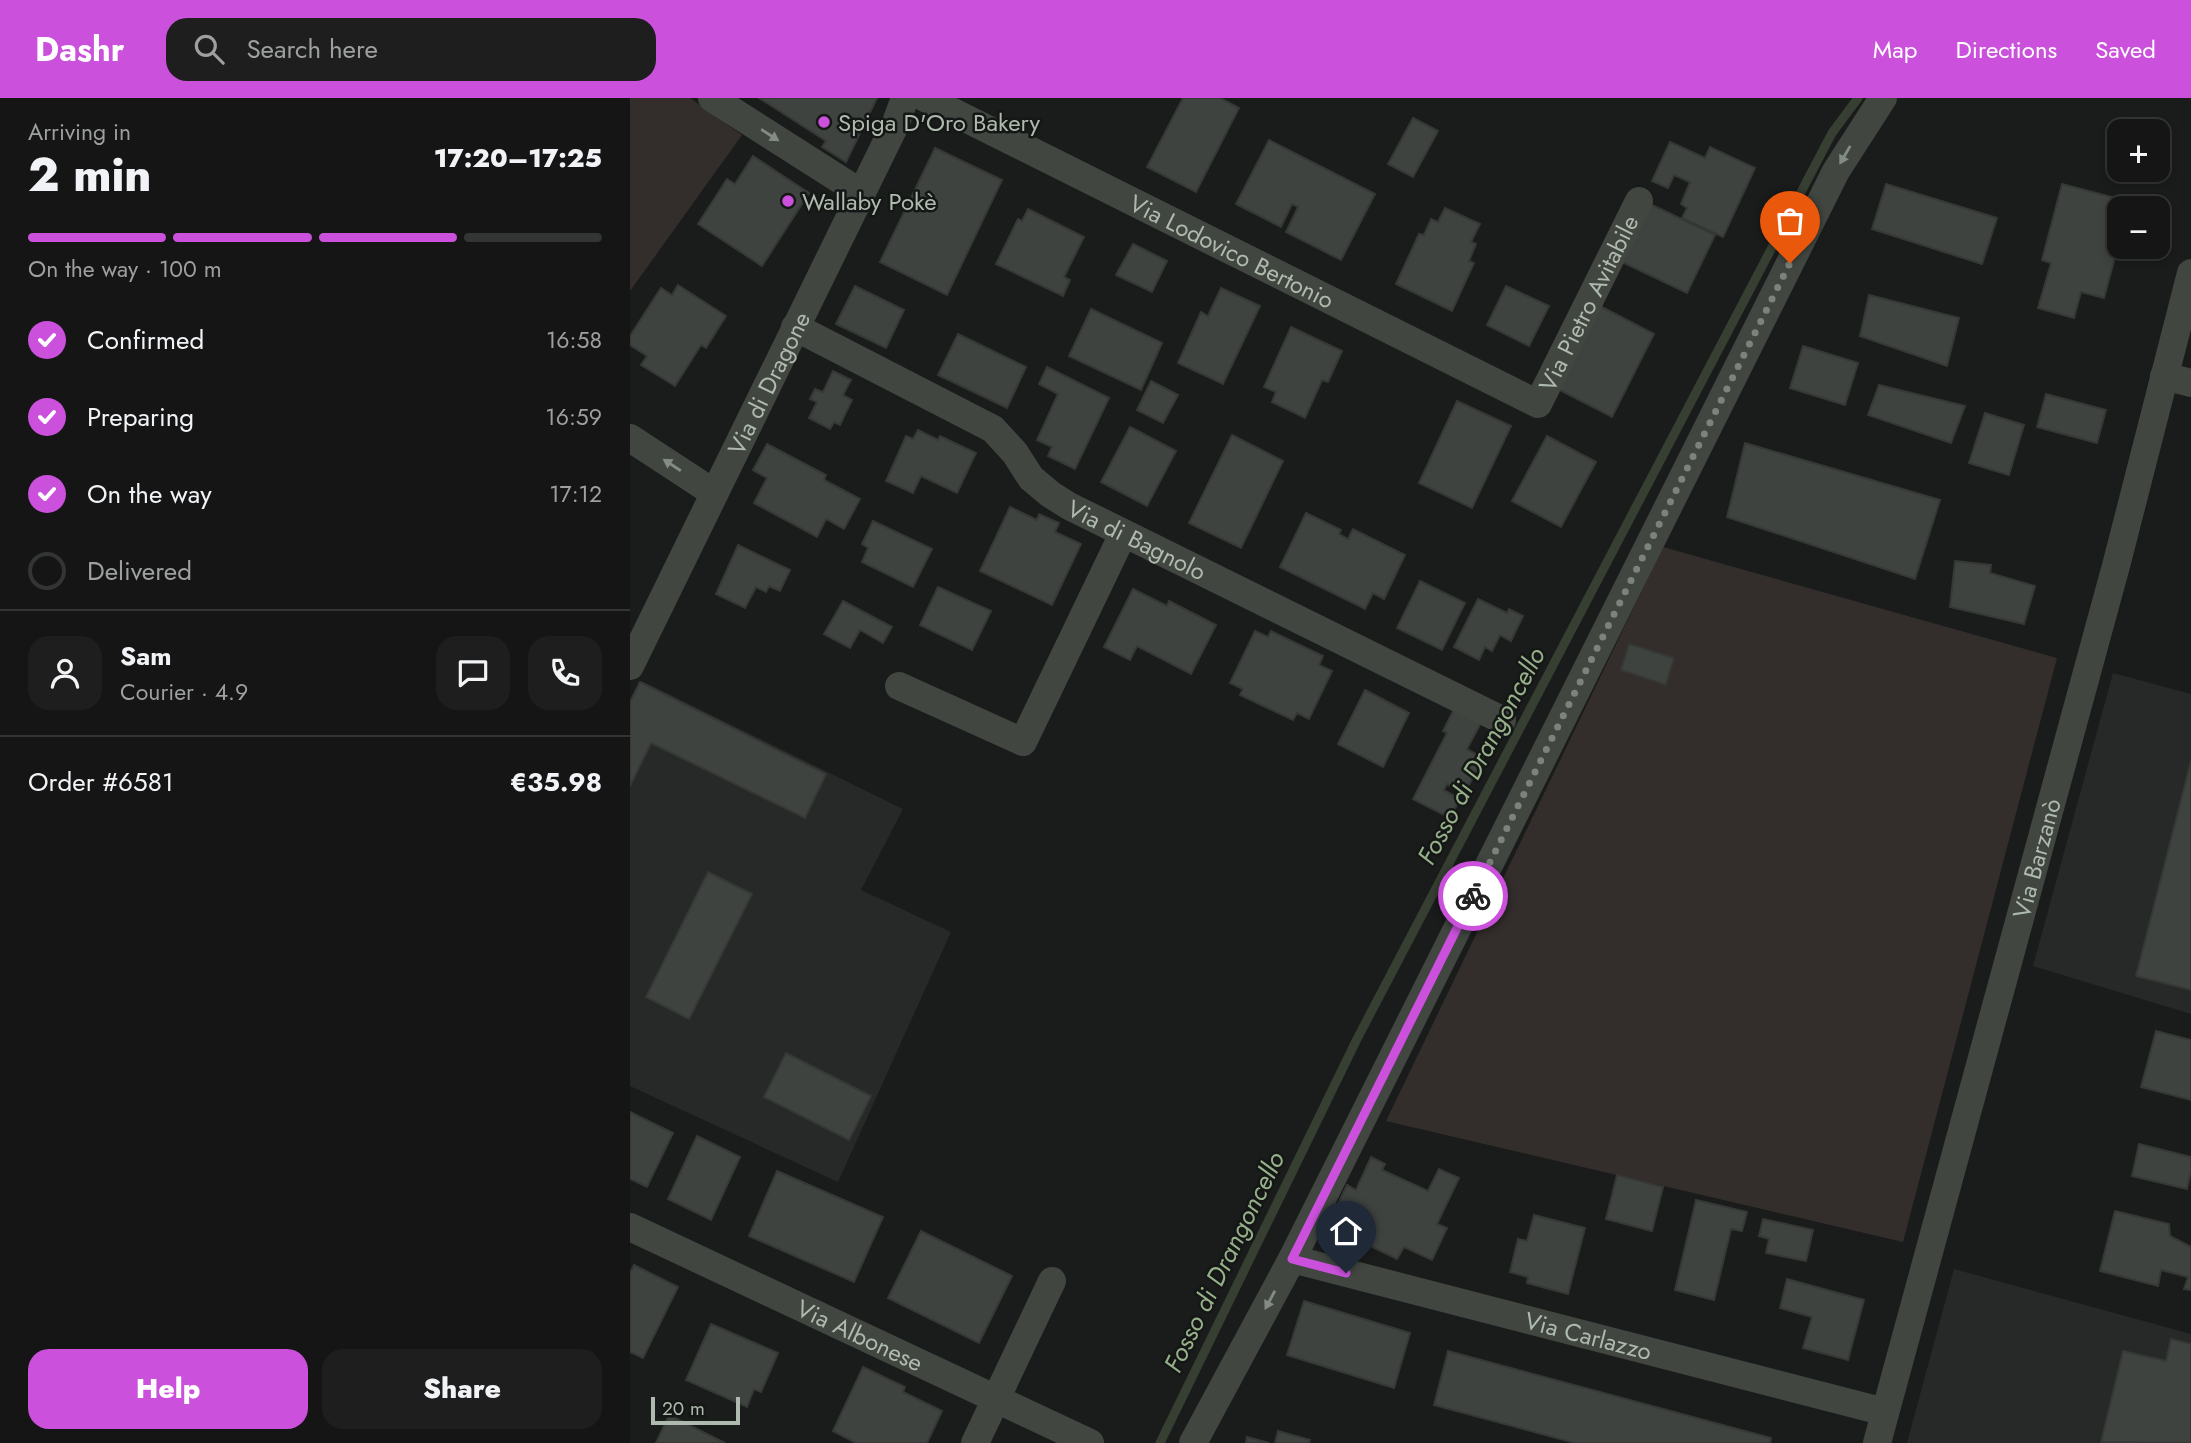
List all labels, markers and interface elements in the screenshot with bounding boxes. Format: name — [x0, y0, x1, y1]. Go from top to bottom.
search box — [166, 18, 656, 81]
text: Dashr — [35, 26, 124, 73]
icon: search — [190, 30, 228, 68]
text: Search here — [246, 30, 378, 68]
text: Map — [1873, 32, 1918, 67]
text: Directions — [1956, 32, 2057, 67]
text: Saved — [2095, 32, 2156, 67]
place label: Spiga D'Oro Bakery — [838, 105, 1041, 140]
marker: Spiga D'Oro Bakery — [816, 114, 832, 130]
text: Arriving in — [28, 115, 131, 149]
map controls — [2107, 119, 2170, 259]
button: + — [2107, 119, 2170, 182]
one-way arrow — [760, 128, 780, 141]
text: 17:20–17:25 — [434, 139, 602, 177]
text: 2 min — [28, 142, 152, 208]
one-way arrow — [1840, 145, 1852, 165]
place label: Wallaby Pokè — [802, 184, 937, 219]
street label: Via Lodovico Bertonio — [1124, 185, 1340, 317]
pin — [1760, 191, 1820, 263]
marker: Wallaby Pokè — [780, 193, 796, 209]
button: − — [2107, 196, 2170, 259]
icon: bag — [1771, 202, 1809, 240]
street label: Via Pietro Avitabile — [1530, 209, 1647, 397]
text: On the way · 100 m — [28, 252, 222, 286]
street label: Via di Dragone — [719, 305, 819, 461]
icon: check — [28, 321, 66, 359]
text: Confirmed — [87, 321, 204, 359]
text: 16:58 — [546, 323, 602, 357]
icon: check — [28, 398, 66, 436]
text: Preparing — [87, 398, 194, 436]
text: 16:59 — [545, 400, 602, 434]
one-way arrow — [662, 459, 682, 472]
icon: check — [28, 475, 66, 513]
text: On the way — [87, 475, 212, 513]
text: 17:12 — [549, 477, 602, 511]
street label: Via di Bagnolo — [1061, 490, 1212, 589]
text: Delivered — [87, 552, 192, 590]
button: person — [28, 636, 102, 710]
button: chat — [436, 636, 510, 710]
button: phone — [528, 636, 602, 710]
text: Sam — [120, 637, 172, 675]
water label: Fosso di Drangoncello — [1408, 640, 1555, 872]
text: Courier · 4.9 — [120, 675, 248, 709]
text: Order #6581 — [28, 763, 174, 801]
text: €35.98 — [510, 763, 602, 801]
street label: Via Barzanò — [2003, 794, 2069, 922]
courier — [1438, 861, 1508, 931]
icon: bike — [1454, 877, 1492, 915]
water label: Fosso di Drangoncello — [1154, 1145, 1294, 1379]
pin — [1316, 1201, 1376, 1273]
icon: home — [1327, 1212, 1365, 1250]
street label: Via Albonese — [791, 1290, 929, 1380]
one-way arrow — [1264, 1290, 1276, 1309]
street label: Via Carlazzo — [1521, 1302, 1655, 1369]
button: Help — [28, 1349, 308, 1429]
button: Share — [322, 1349, 602, 1429]
scale bar — [651, 1394, 740, 1426]
text: 20 m — [662, 1395, 705, 1422]

